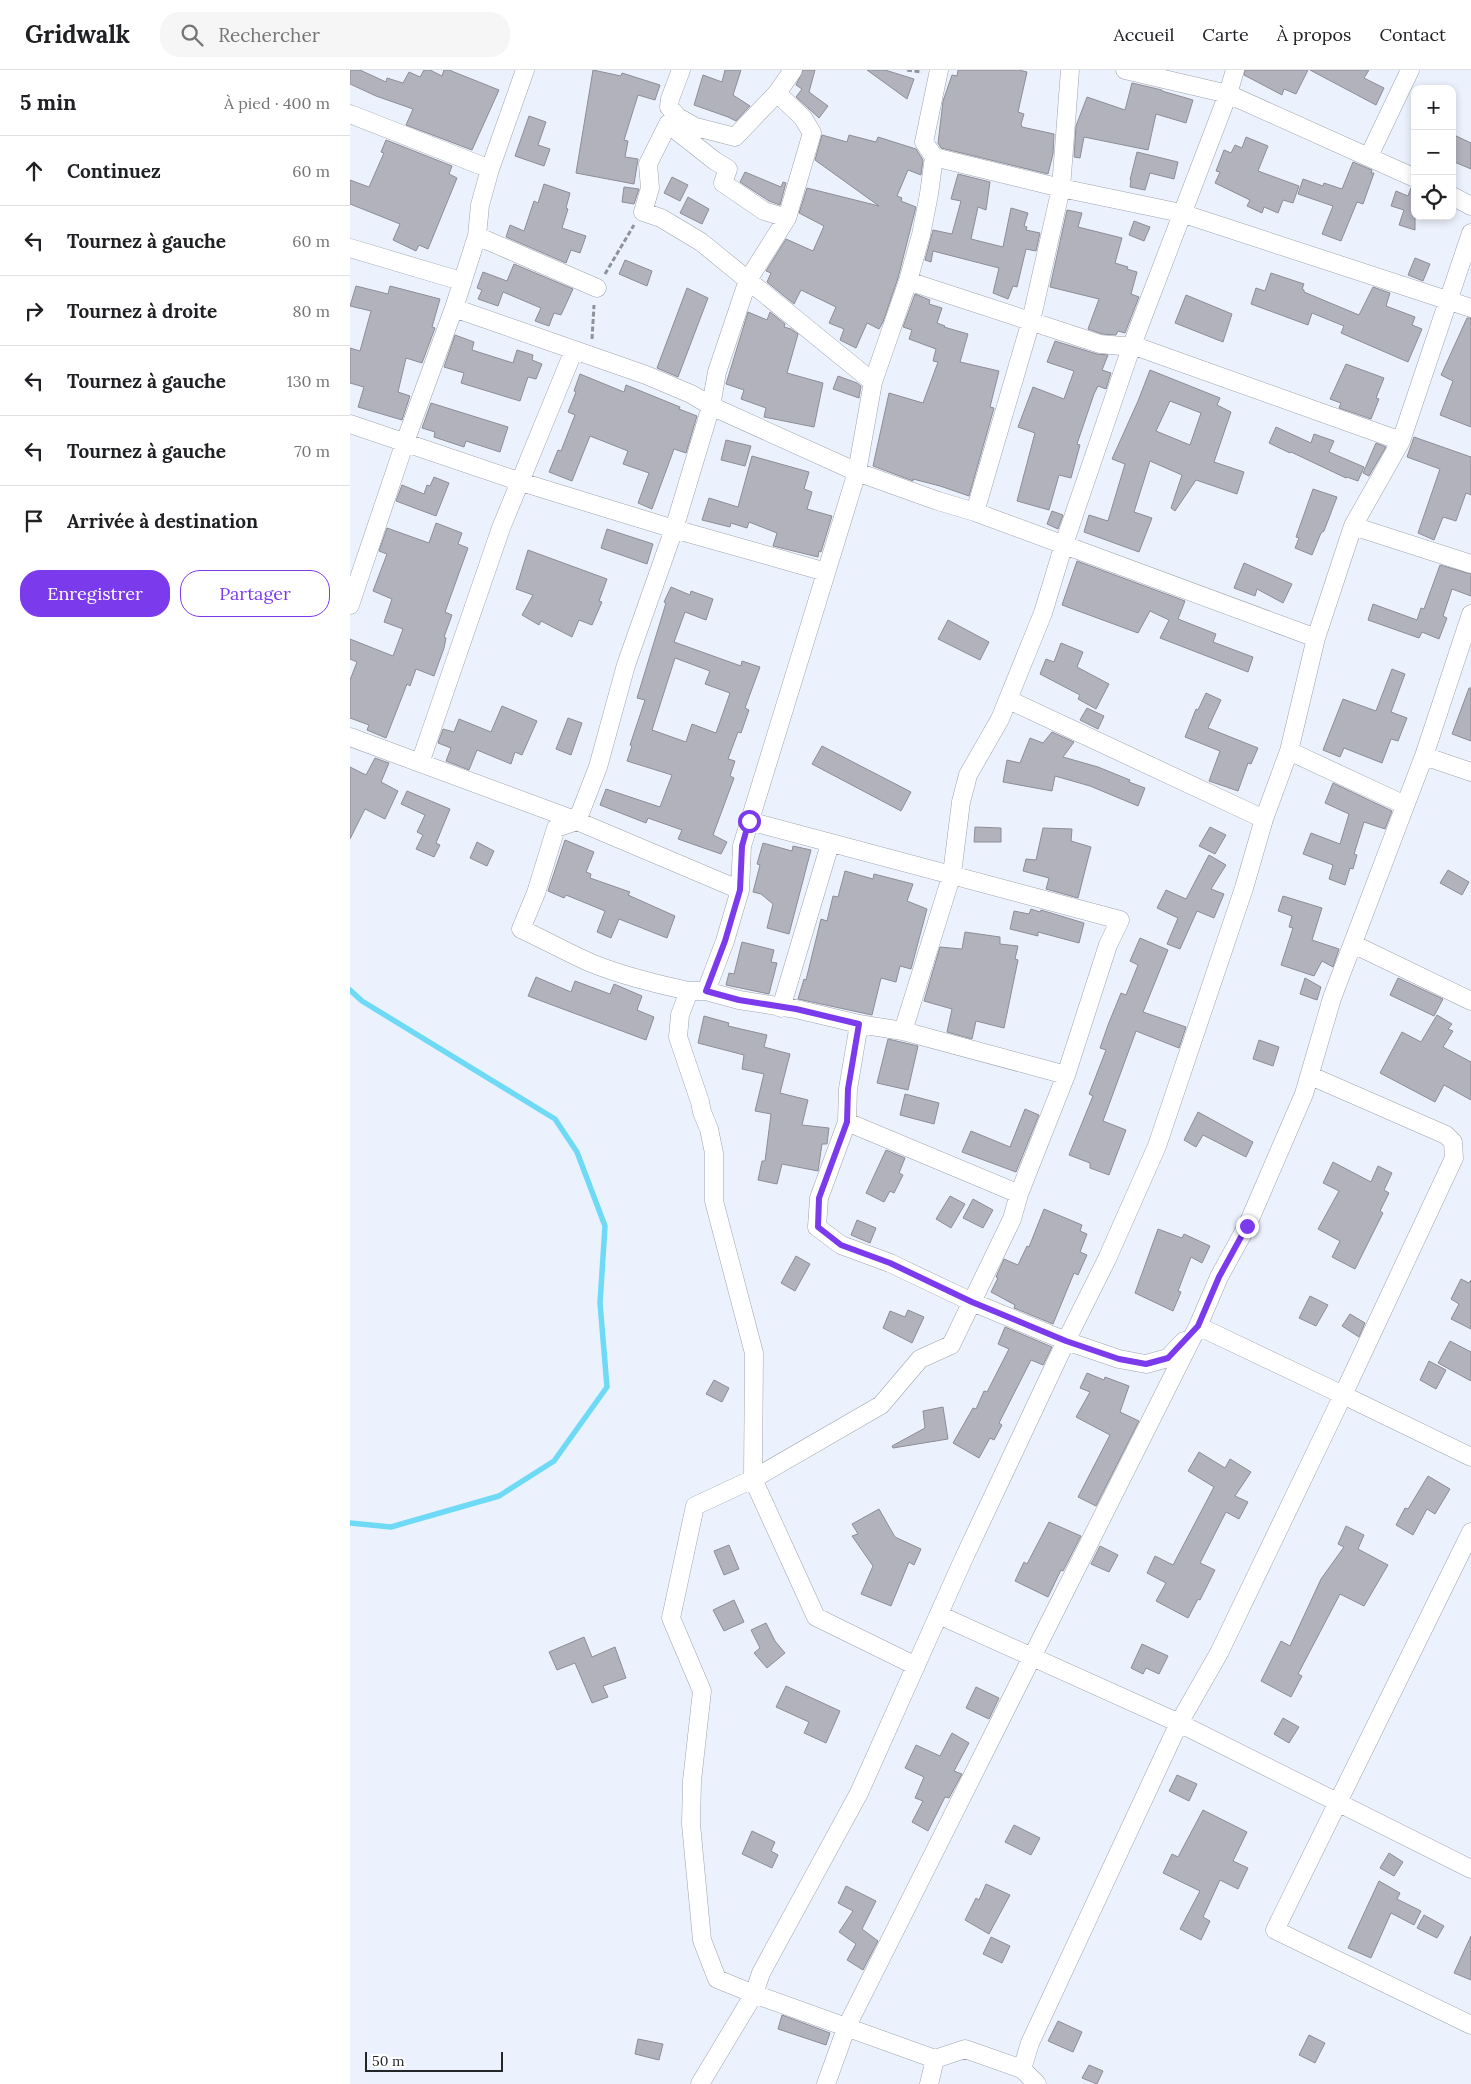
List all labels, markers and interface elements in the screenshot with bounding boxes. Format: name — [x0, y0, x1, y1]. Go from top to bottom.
search box — [160, 12, 510, 57]
text: Gridwalk — [25, 19, 130, 50]
icon: search — [178, 21, 206, 49]
text: Rechercher — [218, 23, 320, 47]
text: Accueil — [1114, 23, 1174, 46]
text: Carte — [1202, 23, 1249, 46]
text: À propos — [1277, 23, 1351, 46]
text: Contact — [1379, 23, 1446, 46]
map controls — [1411, 85, 1456, 220]
button: + — [1411, 85, 1456, 130]
text: 5 min — [20, 89, 76, 116]
text: À pied · 400 m — [224, 93, 330, 113]
button: − — [1411, 130, 1456, 175]
icon: ahead — [20, 157, 48, 185]
text: Continuez — [67, 159, 161, 183]
text: 60 m — [292, 161, 330, 181]
button: locate — [1411, 175, 1456, 220]
icon: left — [20, 227, 48, 255]
text: Tournez à gauche — [67, 229, 226, 253]
text: 60 m — [292, 231, 330, 251]
icon: right — [20, 297, 48, 325]
text: Tournez à droite — [67, 299, 217, 323]
text: 80 m — [293, 301, 330, 321]
icon: left — [20, 367, 48, 395]
text: Tournez à gauche — [67, 369, 226, 393]
text: 130 m — [287, 371, 330, 391]
icon: left — [20, 437, 48, 465]
text: Tournez à gauche — [67, 439, 226, 463]
text: 70 m — [294, 441, 330, 461]
icon: arrive — [20, 507, 48, 535]
text: Arrivée à destination — [67, 509, 258, 533]
button: Enregistrer — [20, 570, 170, 617]
button: Partager — [180, 570, 330, 617]
route start — [738, 810, 761, 833]
route end — [1236, 1215, 1259, 1238]
scale bar — [365, 2049, 502, 2072]
text: 50 m — [372, 2052, 405, 2070]

